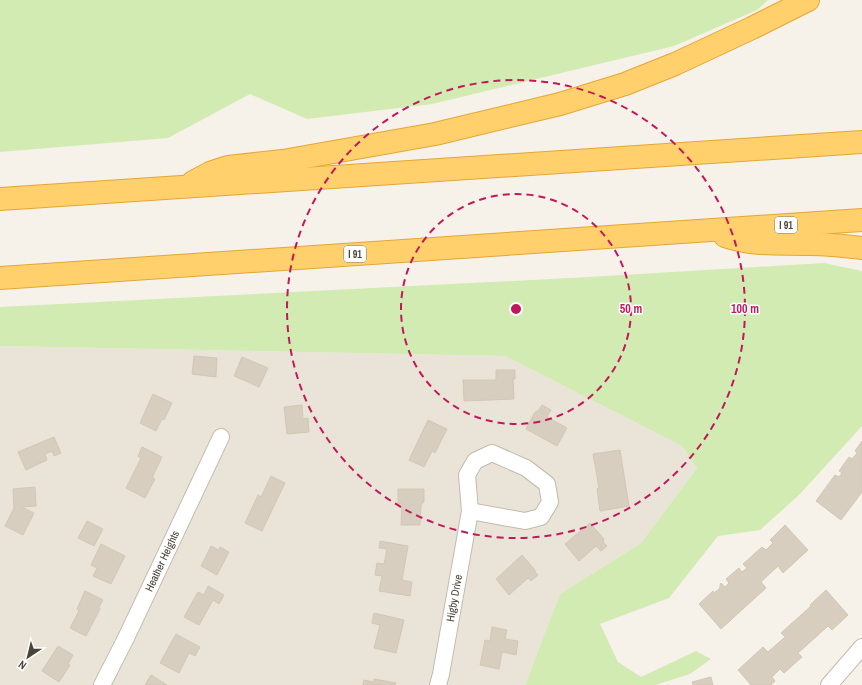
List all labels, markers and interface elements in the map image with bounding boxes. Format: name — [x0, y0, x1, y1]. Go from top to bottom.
road number: I 91 — [775, 217, 797, 233]
road number: I 91 — [344, 246, 366, 262]
text: 50 m — [620, 301, 642, 317]
text: 100 m — [731, 301, 759, 317]
centre of rings — [509, 302, 523, 316]
street label: Heather Heights — [142, 528, 182, 594]
street label: Higby Drive — [443, 573, 465, 623]
north arrow — [8, 637, 48, 677]
text: N — [16, 658, 29, 673]

